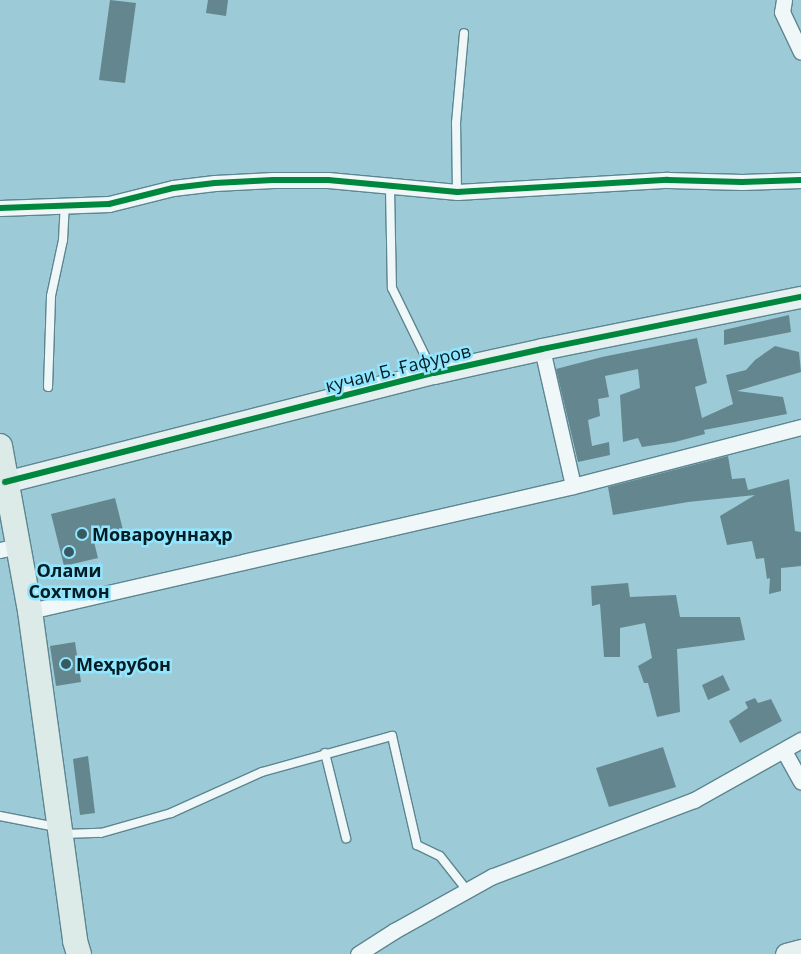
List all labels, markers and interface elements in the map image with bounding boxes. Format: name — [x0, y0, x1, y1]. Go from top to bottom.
street label: кучаи Б. Ғафуров — [323, 339, 473, 397]
place label: Мовароуннаҳр — [92, 523, 233, 545]
marker: Мовароуннаҳр — [76, 528, 88, 540]
marker: Олами Сохтмон — [63, 546, 75, 558]
place label: Олами Сохтмон — [28, 560, 110, 602]
place label: Меҳрубон — [76, 653, 171, 675]
marker: Меҳрубон — [60, 658, 72, 670]

